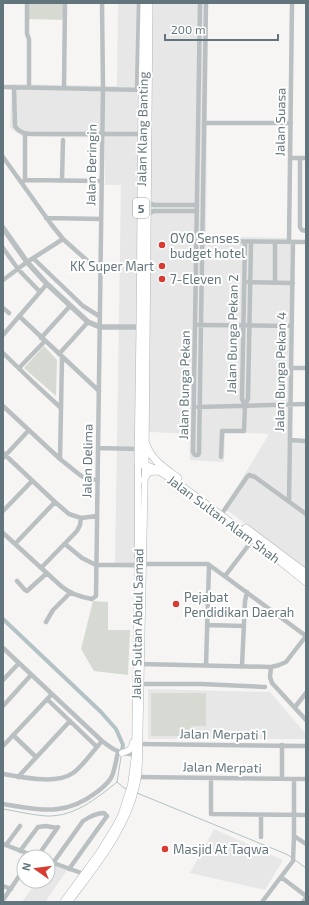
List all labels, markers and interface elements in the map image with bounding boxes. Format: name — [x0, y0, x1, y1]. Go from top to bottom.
scale bar — [165, 16, 278, 42]
text: 200 m — [171, 22, 205, 36]
street label: Jalan Klang Banting — [133, 71, 151, 187]
street label: Jalan Suasa — [271, 88, 289, 156]
street label: Jalan Beringin — [82, 124, 100, 206]
road number: 5 — [133, 198, 149, 218]
place label: OYO Senses budget hotel — [170, 230, 245, 261]
marker: OYO Senses budget hotel — [157, 240, 167, 250]
place label: KK Super Mart — [70, 258, 154, 274]
marker: KK Super Mart — [157, 261, 167, 271]
place label: 7-Eleven — [170, 271, 222, 287]
marker: 7-Eleven — [157, 274, 167, 284]
street label: Jalan Bunga Pekan 2 — [223, 274, 241, 394]
street label: Jalan Bunga Pekan 4 — [271, 312, 289, 432]
street label: Jalan Bunga Pekan — [175, 330, 193, 440]
street label: Jalan Delima — [78, 424, 96, 498]
street label: Jalan Sultan Alam Shah — [165, 471, 283, 567]
street label: Jalan Sultan Abdul Samad — [128, 548, 146, 700]
place label: Pejabat Pendidikan Daerah — [184, 589, 294, 620]
marker: Pejabat Pendidikan Daerah — [171, 599, 181, 609]
street label: Jalan Merpati 1 — [179, 725, 267, 743]
street label: Jalan Merpati — [182, 758, 262, 776]
place label: Masjid At Taqwa — [173, 841, 269, 857]
marker: Masjid At Taqwa — [160, 844, 170, 854]
north arrow — [16, 849, 56, 889]
text: N — [19, 861, 33, 872]

